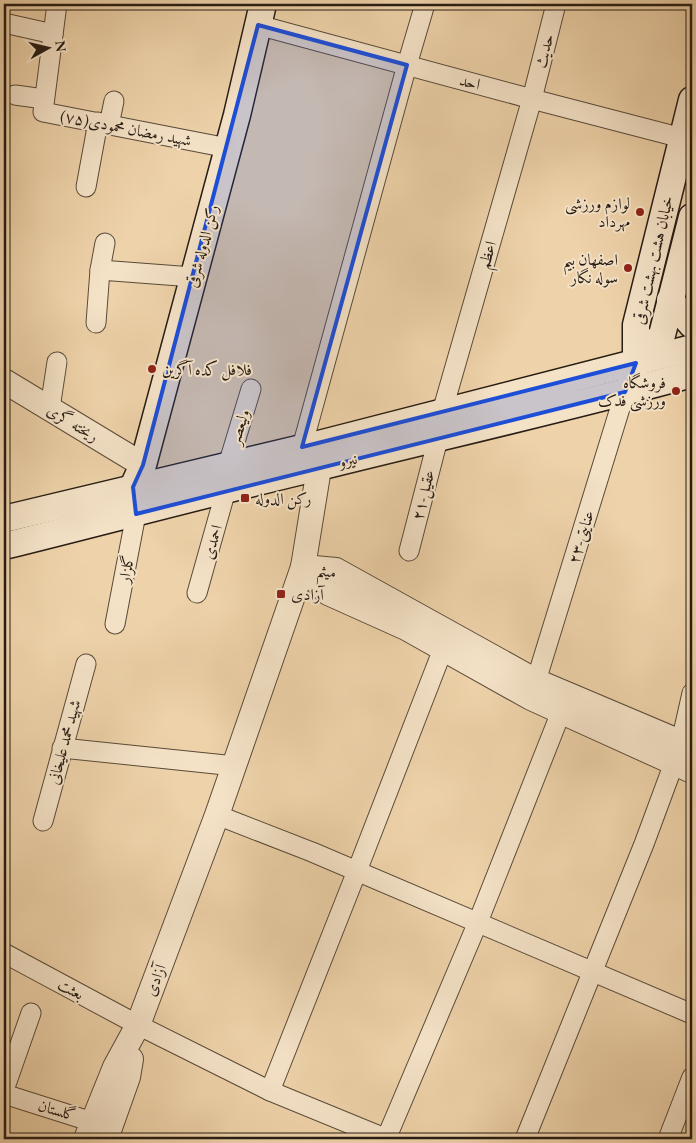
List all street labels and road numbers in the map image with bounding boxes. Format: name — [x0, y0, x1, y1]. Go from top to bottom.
street label: حدیث — [530, 32, 558, 70]
street label: احد — [457, 69, 483, 95]
street label: شهید رمضان محمودی(۷۵) — [59, 105, 193, 151]
street label: خیابان هشت بهشت شرقی — [628, 194, 678, 326]
street label: رکن الدوله شرقی — [181, 202, 224, 290]
street label: اعظم — [473, 239, 506, 273]
street label: ریخته گری — [43, 399, 103, 447]
street label: ولیعصر — [223, 407, 254, 449]
street label: نیرو — [335, 448, 359, 473]
street label: ۲۱-عقیل — [407, 468, 440, 523]
street label: ۲۳-عنایتی — [563, 508, 599, 566]
street label: احمدی — [197, 522, 227, 562]
street label: گلزار — [113, 553, 139, 587]
street label: میثم — [314, 559, 338, 589]
street label: شهید محمد علیخانی — [43, 697, 85, 787]
street label: آزادی — [139, 960, 171, 999]
street label: بعثت — [54, 973, 88, 1005]
street label: گلستان — [36, 1094, 78, 1126]

